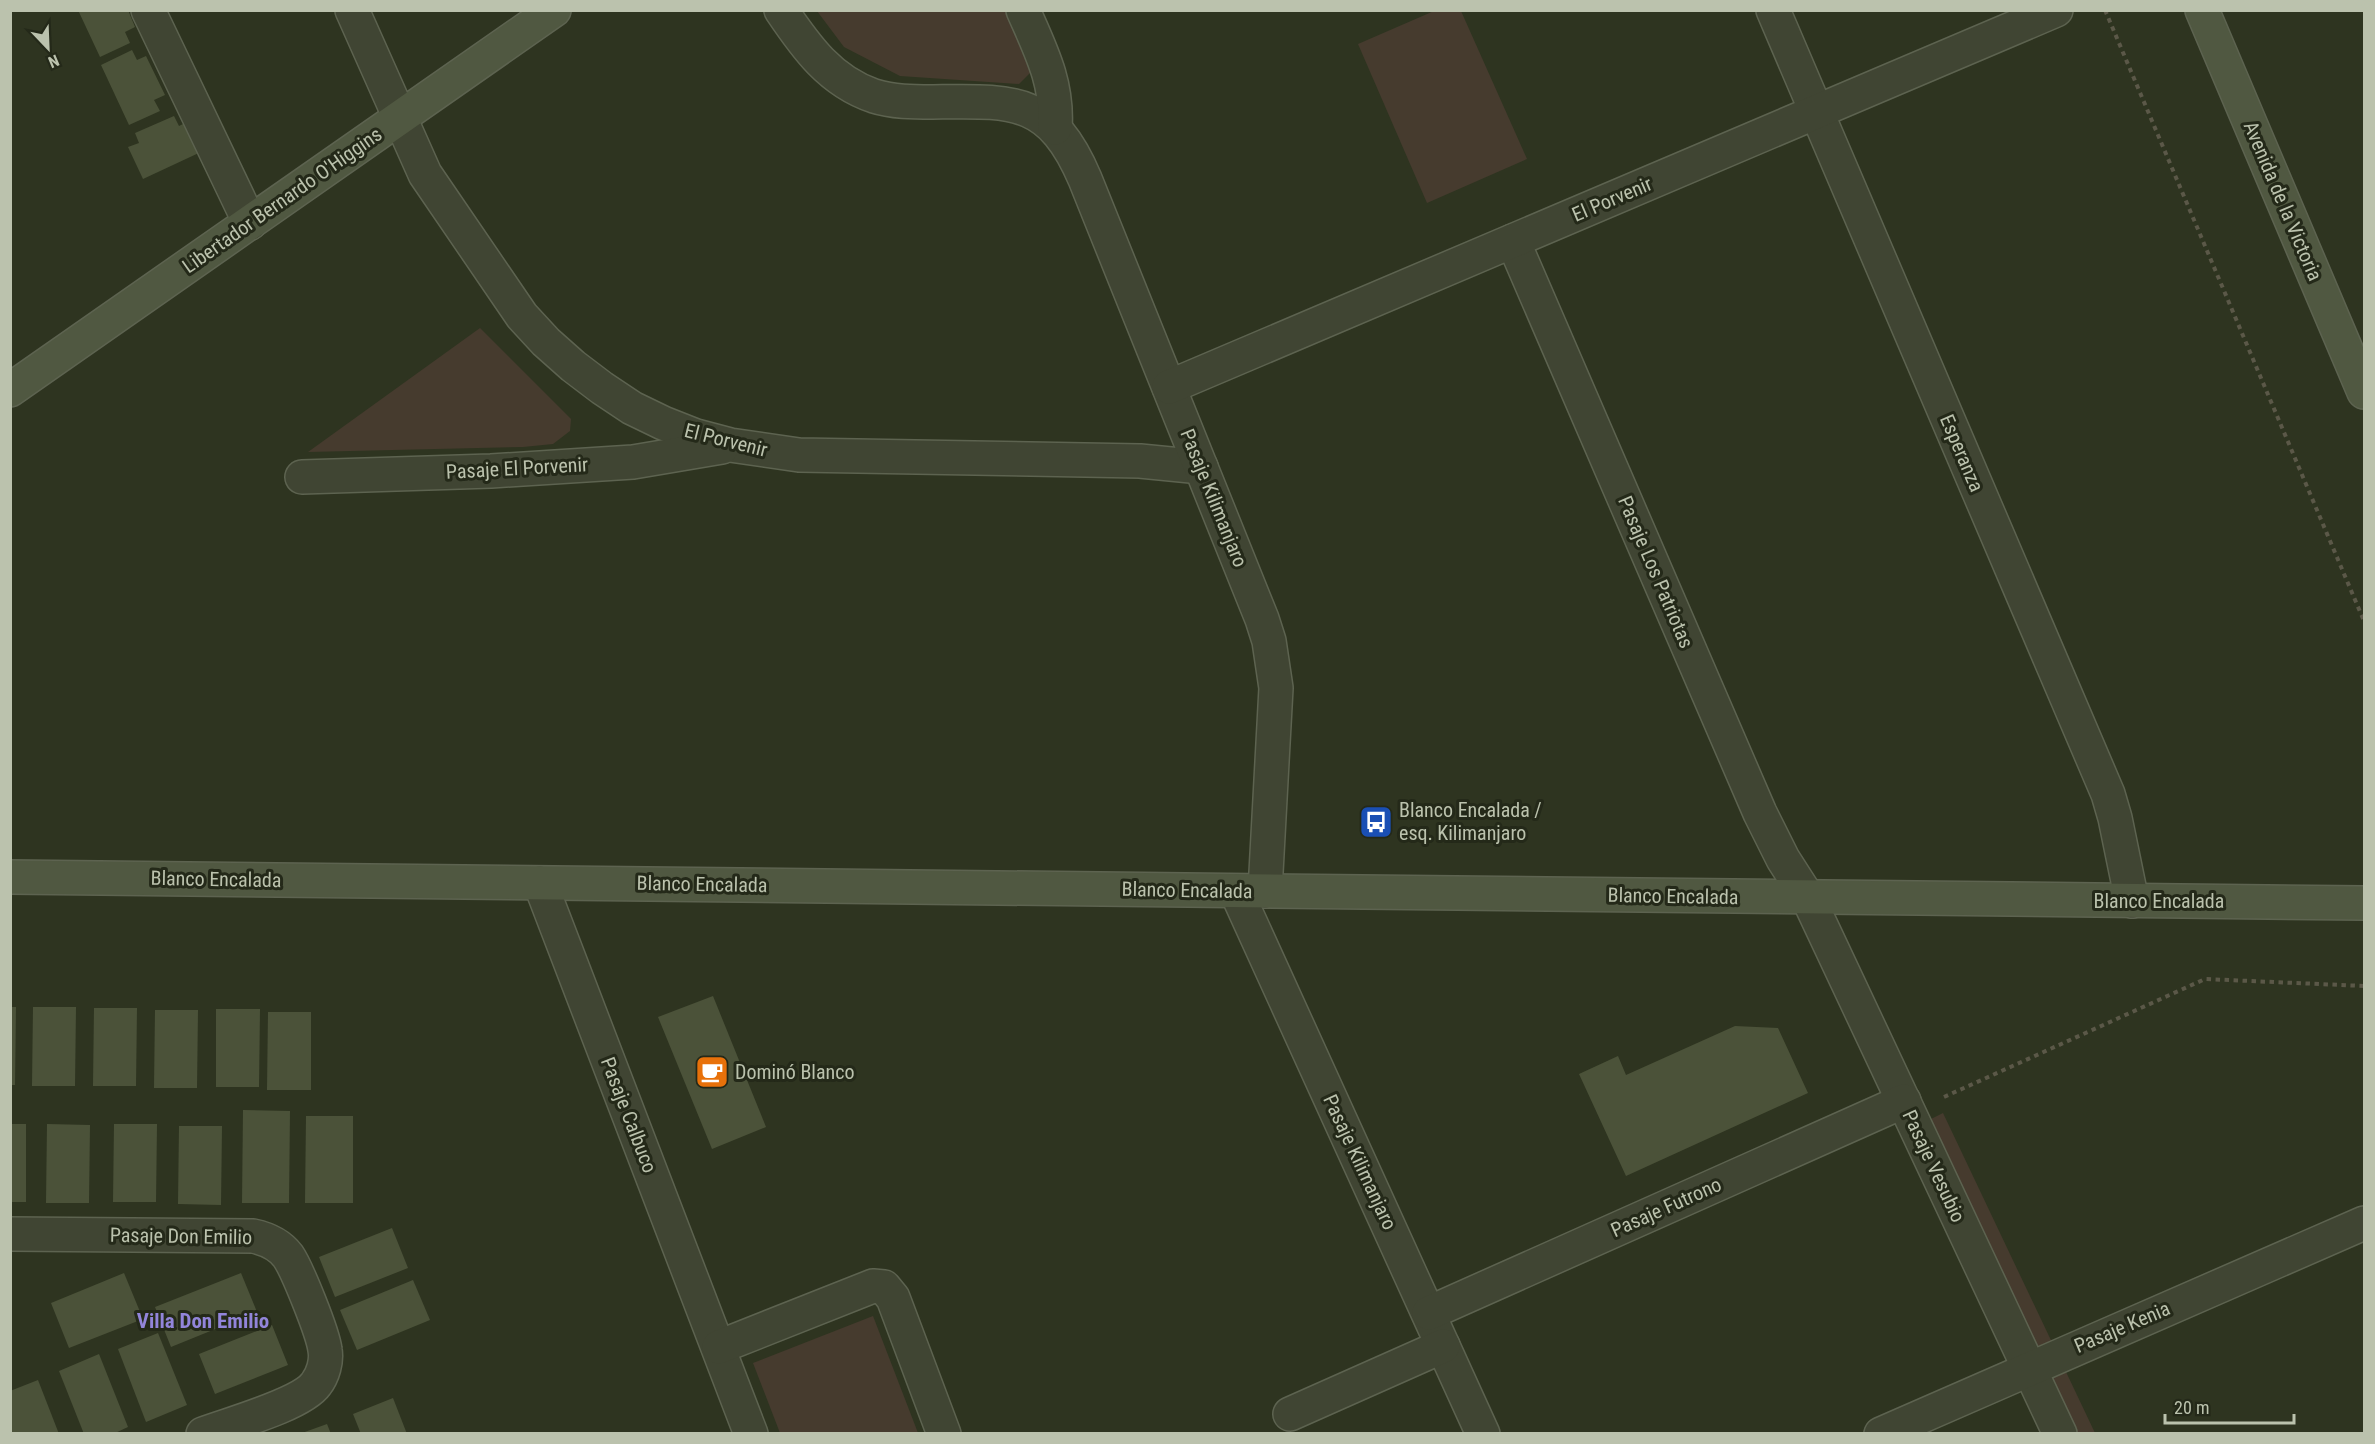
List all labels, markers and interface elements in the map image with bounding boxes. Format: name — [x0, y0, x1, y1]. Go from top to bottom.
north arrow — [18, 18, 78, 78]
text: N — [45, 51, 62, 72]
street label: Avenida de la Victoria — [2239, 118, 2327, 284]
street label: Libertador Bernardo O'Higgins — [178, 122, 386, 278]
street label: El Porvenir — [1568, 171, 1656, 227]
street label: Esperanza — [1935, 411, 1989, 495]
street label: El Porvenir — [682, 418, 770, 462]
street label: Pasaje Kilimanjaro — [1175, 425, 1253, 571]
street label: Pasaje El Porvenir — [445, 452, 589, 484]
street label: Pasaje Los Patriotas — [1613, 492, 1699, 652]
place label: Blanco Encalada / esq. Kilimanjaro — [1399, 798, 1542, 845]
bus stop icon: Blanco Encalada / esq. Kilimanjaro — [1358, 804, 1394, 840]
street label: Blanco Encalada — [150, 866, 282, 892]
street label: Blanco Encalada — [636, 871, 768, 897]
street label: Blanco Encalada — [1121, 877, 1253, 903]
street label: Blanco Encalada — [1607, 883, 1739, 909]
street label: Blanco Encalada — [2094, 889, 2224, 913]
street label: Pasaje Calbuco — [596, 1054, 662, 1176]
cafe icon: Dominó Blanco — [694, 1054, 730, 1090]
place label: Dominó Blanco — [735, 1060, 854, 1084]
street label: Pasaje Kilimanjaro — [1318, 1090, 1402, 1234]
street label: Pasaje Vesubio — [1898, 1106, 1970, 1226]
street label: Pasaje Futrono — [1607, 1172, 1725, 1242]
street label: Pasaje Don Emilio — [110, 1223, 252, 1249]
street label: Pasaje Kenia — [2071, 1296, 2173, 1358]
district label: Villa Don Emilio — [137, 1309, 269, 1333]
scale bar — [2165, 1387, 2294, 1425]
text: 20 m — [2174, 1397, 2209, 1418]

